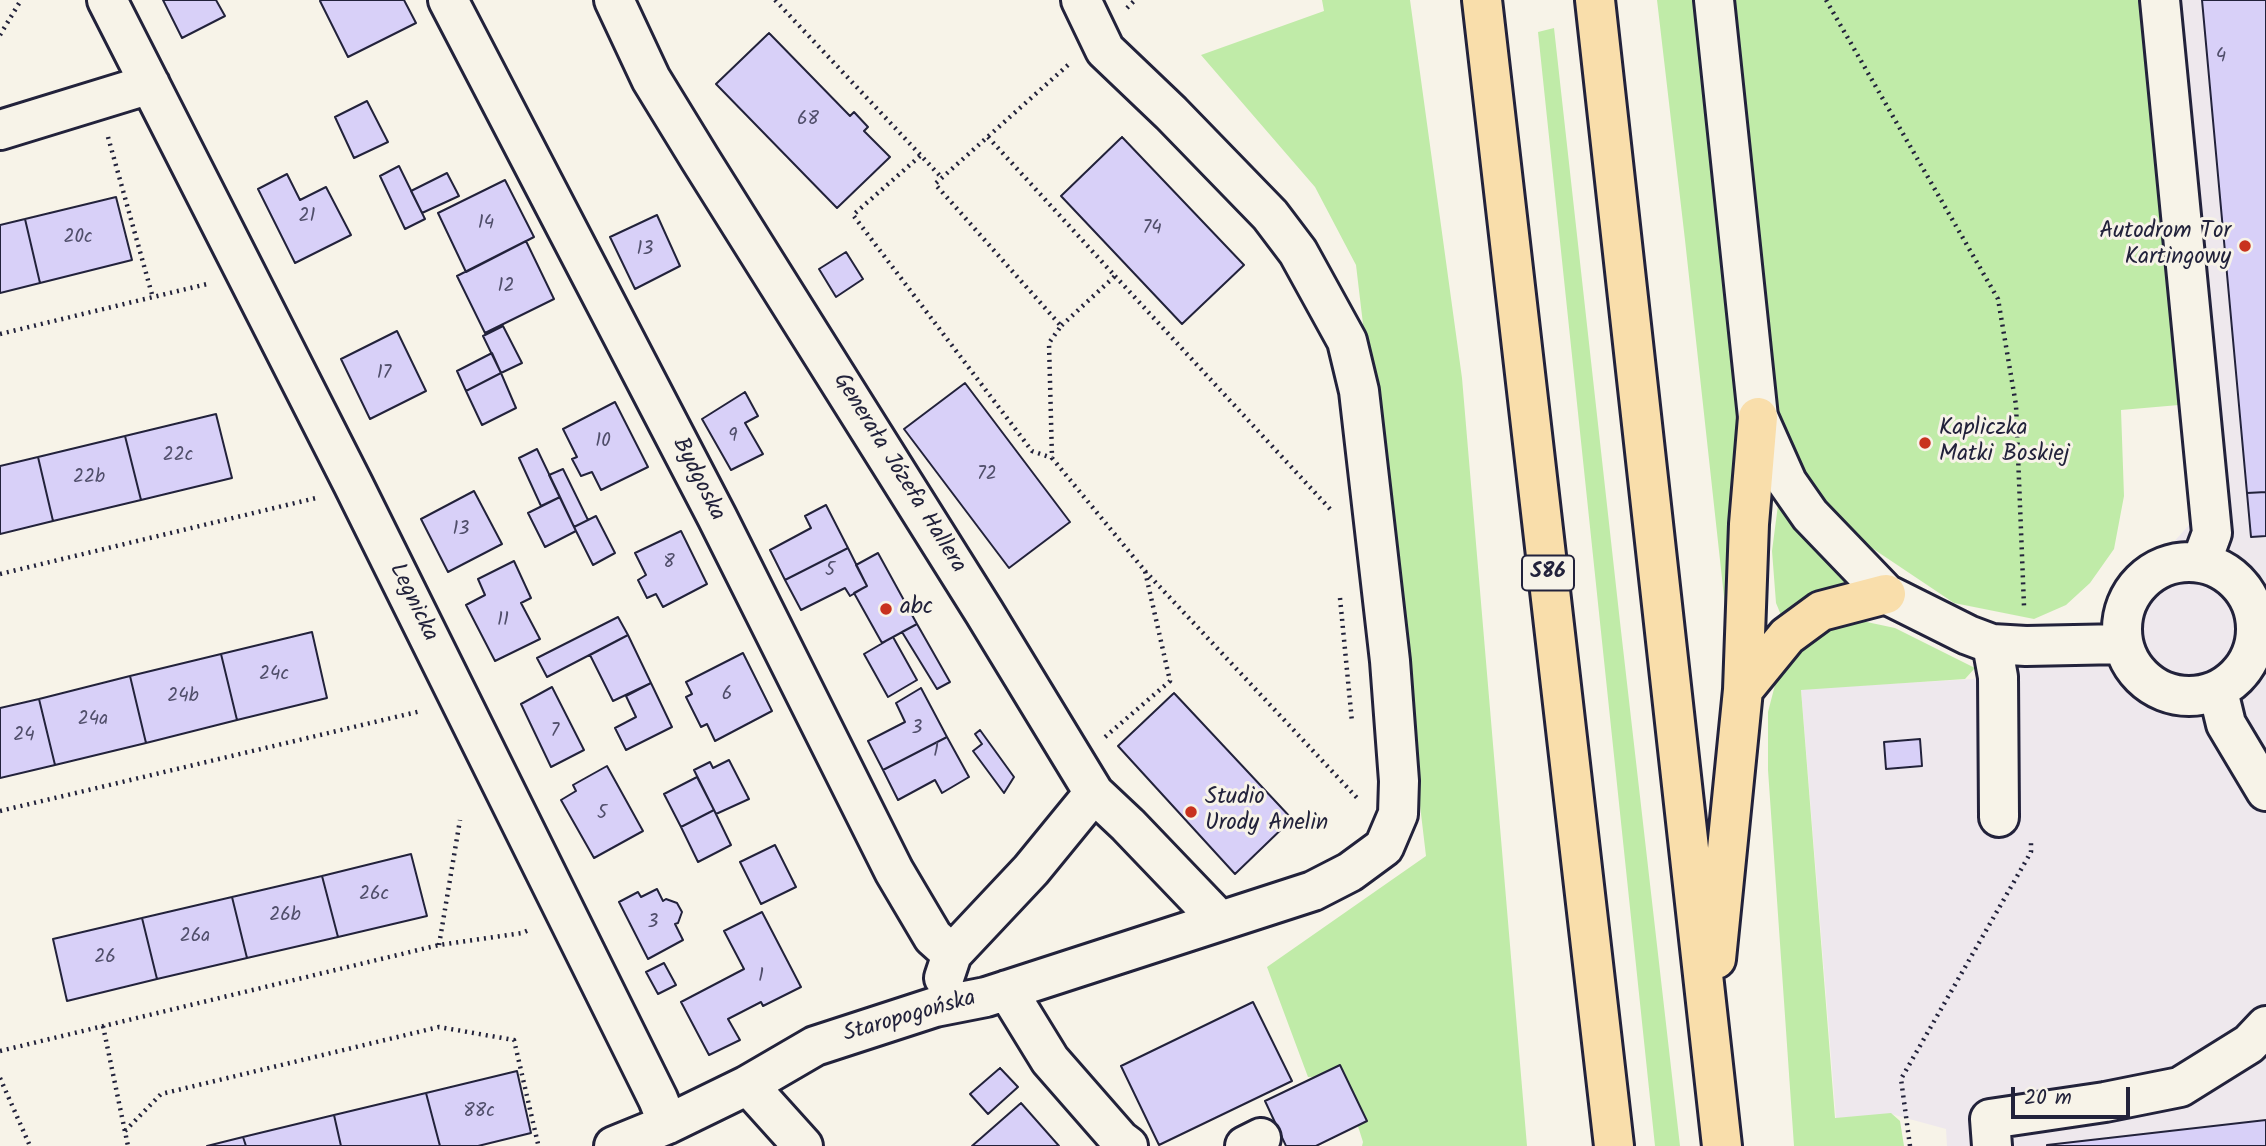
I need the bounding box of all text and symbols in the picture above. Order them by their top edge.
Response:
house number: 4 [2216,47,2226,69]
house number: 68 [797,110,819,132]
house number: 21 [298,207,316,229]
house number: 14 [478,214,494,236]
house number: 74 [1142,219,1162,241]
place label: Autodrom Tor Kartingowy [2099,219,2231,273]
house number: 20c [64,228,92,250]
marker: Autodrom Tor Kartingowy [2237,238,2253,254]
house number: 13 [637,240,653,262]
house number: 12 [497,277,515,299]
house number: 17 [377,364,391,386]
street label: Generała Józefa Hallera [825,369,971,579]
place label: Kapliczka Matki Boskiej [1939,416,2070,470]
house number: 9 [728,427,738,449]
house number: 10 [595,432,611,454]
street label: Bydgoska [664,434,730,526]
marker: Kapliczka Matki Boskiej [1917,435,1933,451]
house number: 22c [163,446,193,468]
house number: 72 [977,465,997,487]
house number: 22b [73,468,105,490]
house number: 13 [453,520,469,542]
house number: 8 [663,553,675,575]
road number: S86 [1522,556,1574,590]
street label: Legnicka [381,559,443,647]
house number: 5 [825,561,835,583]
place label: abc [900,595,933,623]
marker: abc [878,601,894,617]
house number: 11 [497,611,509,633]
house number: 24c [259,665,289,687]
house number: 6 [722,685,732,707]
house number: 24b [167,687,199,709]
house number: 24a [78,710,108,732]
house number: 3 [912,719,922,741]
house number: 7 [551,722,559,744]
house number: 24 [13,726,35,748]
house number: 1 [933,742,939,764]
place label: Studio Urody Anelin [1205,785,1328,839]
house number: 5 [597,804,607,826]
marker: Studio Urody Anelin [1183,804,1199,820]
house number: 26c [359,885,389,907]
house number: 26b [269,906,301,928]
house number: 3 [648,913,658,935]
house number: 26a [180,927,210,949]
house number: 26 [94,948,116,970]
house number: 1 [758,967,764,989]
street label: Staropogońska [841,986,979,1050]
scale bar [2014,1072,2133,1116]
text: 20 m [2024,1082,2072,1115]
house number: 88c [463,1102,495,1124]

